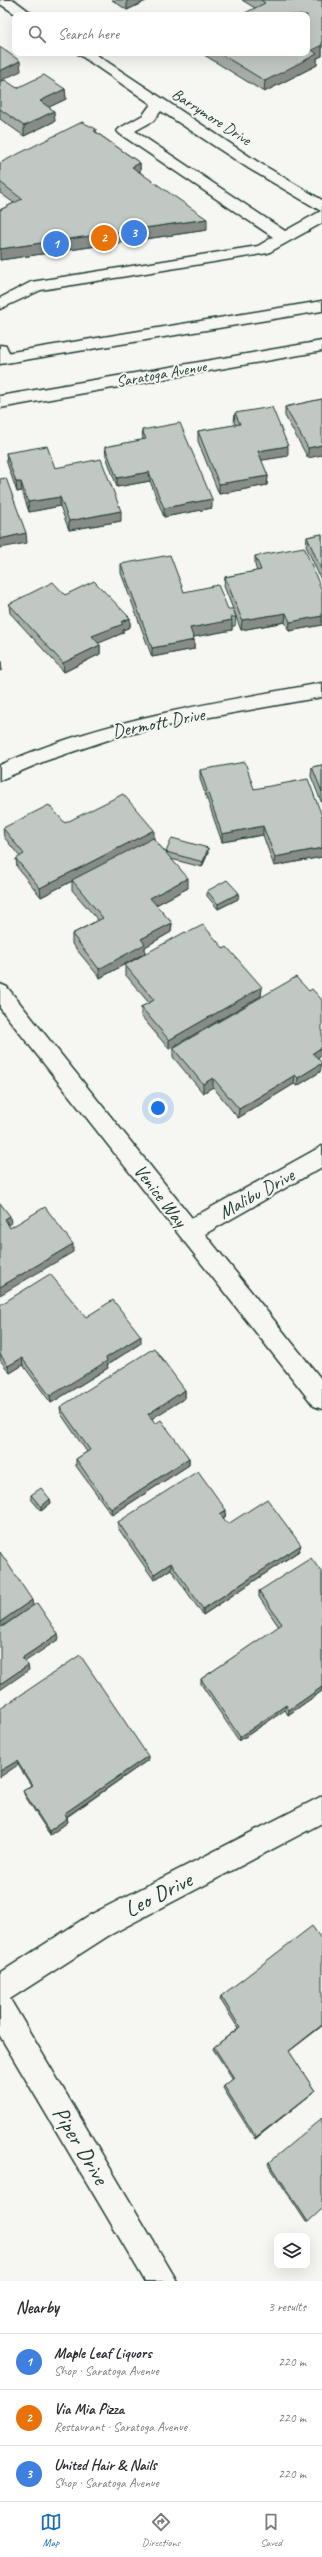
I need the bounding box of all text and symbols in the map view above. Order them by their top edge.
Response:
search box [12,12,310,56]
icon: search [26,23,48,45]
text: Search here [58,25,119,44]
street label: Barrymore Drive [168,84,256,151]
pin: 3 [121,218,147,248]
pin: 2 [91,223,117,253]
pin: 1 [43,229,69,259]
street label: Saratoga Avenue [115,356,210,392]
street label: Dermott Drive [110,702,208,744]
your location [148,1098,168,1118]
street label: Venice Way [128,1159,193,1233]
street label: Malibu Drive [215,1162,300,1224]
street label: Leo Drive [120,1865,198,1924]
street label: Piper Drive [46,2101,116,2191]
map controls [274,2233,310,2269]
button: layers [274,2233,310,2269]
text: Nearby [16,2297,59,2318]
text: 3 results [268,2299,306,2315]
text: Maple Leaf Liquors [54,2344,151,2363]
text: 1 [26,2354,32,2370]
text: 220 m [278,2354,306,2370]
text: Shop · Saratoga Avenue [54,2363,159,2379]
text: Via Mia Pizza [54,2400,124,2419]
text: 2 [26,2410,32,2426]
text: 220 m [278,2410,306,2426]
text: Restaurant · Saratoga Avenue [54,2419,187,2435]
text: United Hair & Nails [54,2456,156,2475]
text: 3 [26,2466,32,2482]
text: 220 m [278,2466,306,2482]
text: Shop · Saratoga Avenue [54,2475,159,2491]
tab: Map [40,2511,62,2549]
tab: Directions [142,2511,180,2549]
tab: Saved [260,2511,282,2549]

